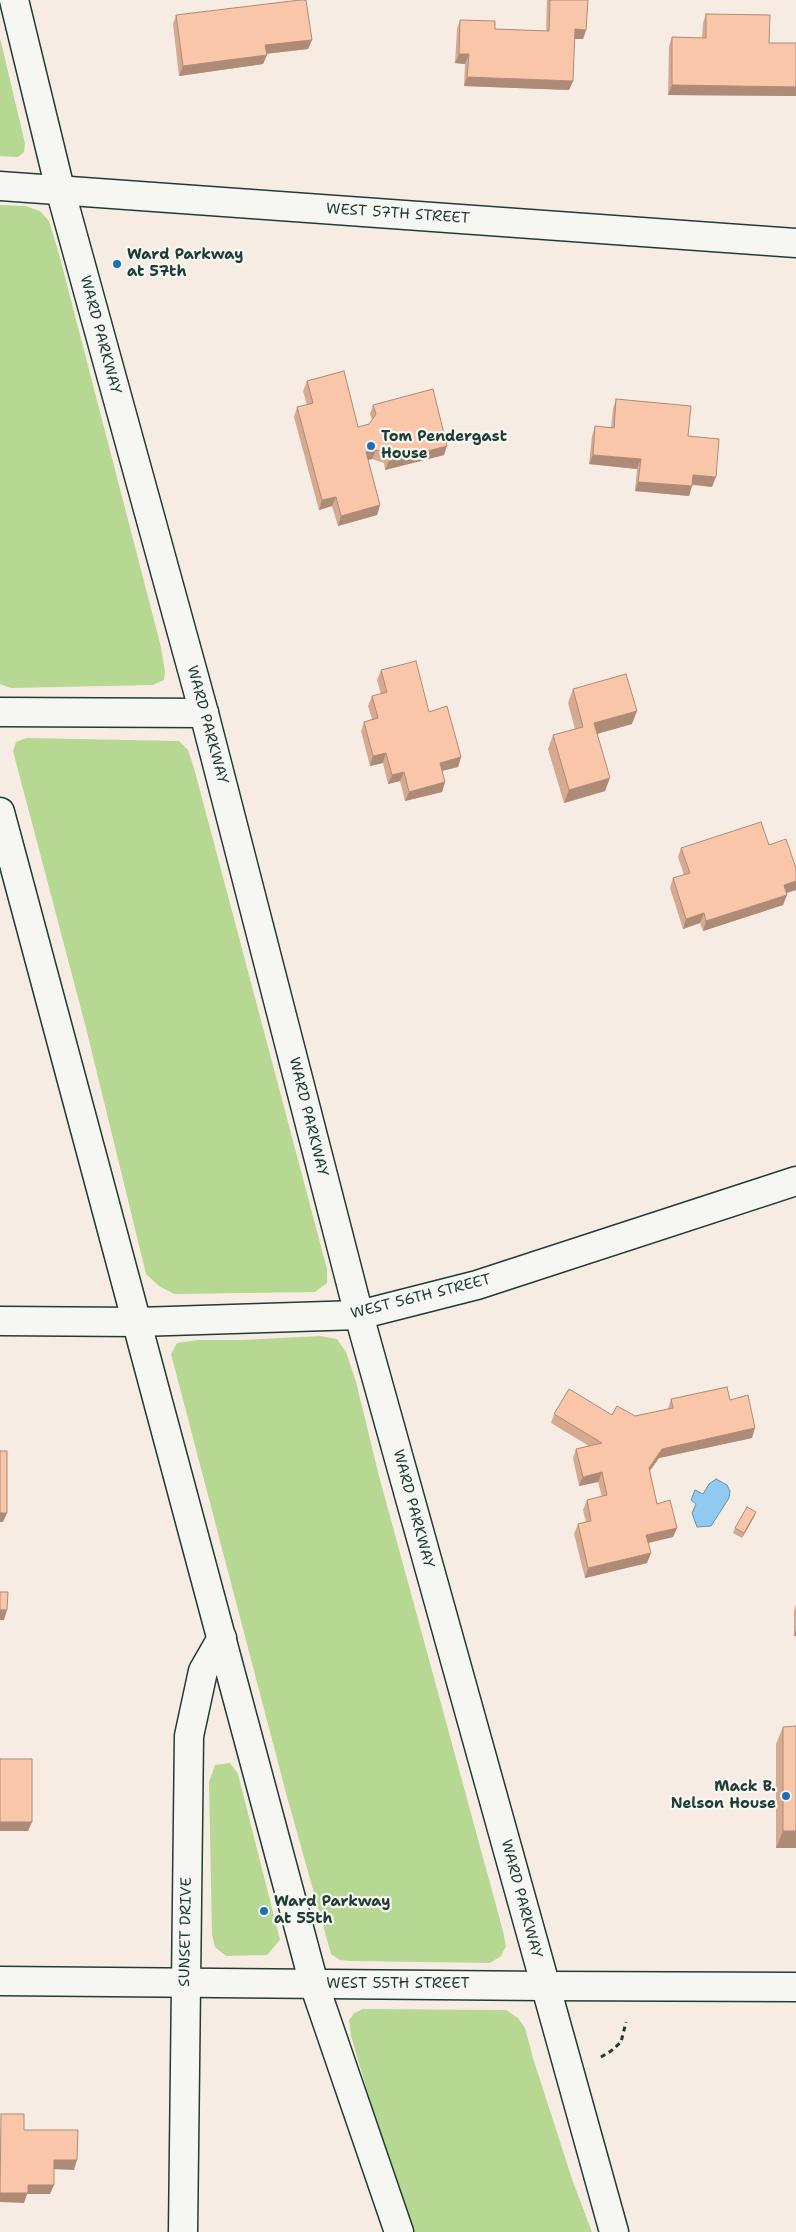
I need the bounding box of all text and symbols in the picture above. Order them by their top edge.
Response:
street label: WEST 57TH STREET [326,200,470,228]
place label: Ward Parkway at 57th [127,246,244,281]
marker: Ward Parkway at 57th [111,258,123,270]
street label: WARD PARKWAY [75,274,125,396]
place label: Tom Pendergast House [381,428,507,463]
marker: Tom Pendergast House [365,440,377,452]
street label: WARD PARKWAY [182,664,232,786]
street label: WARD PARKWAY [284,1055,332,1179]
street label: WEST 56TH STREET [349,1271,493,1323]
street label: WARD PARKWAY [388,1448,438,1570]
place label: Mack B. Nelson House [671,1778,776,1813]
marker: Mack B. Nelson House [780,1790,792,1802]
street label: WARD PARKWAY [496,1838,546,1960]
street label: SUNSET DRIVE [176,1877,196,1987]
place label: Ward Parkway at 55th [274,1893,391,1928]
marker: Ward Parkway at 55th [258,1905,270,1917]
street label: WEST 55TH STREET [326,1975,470,1993]

